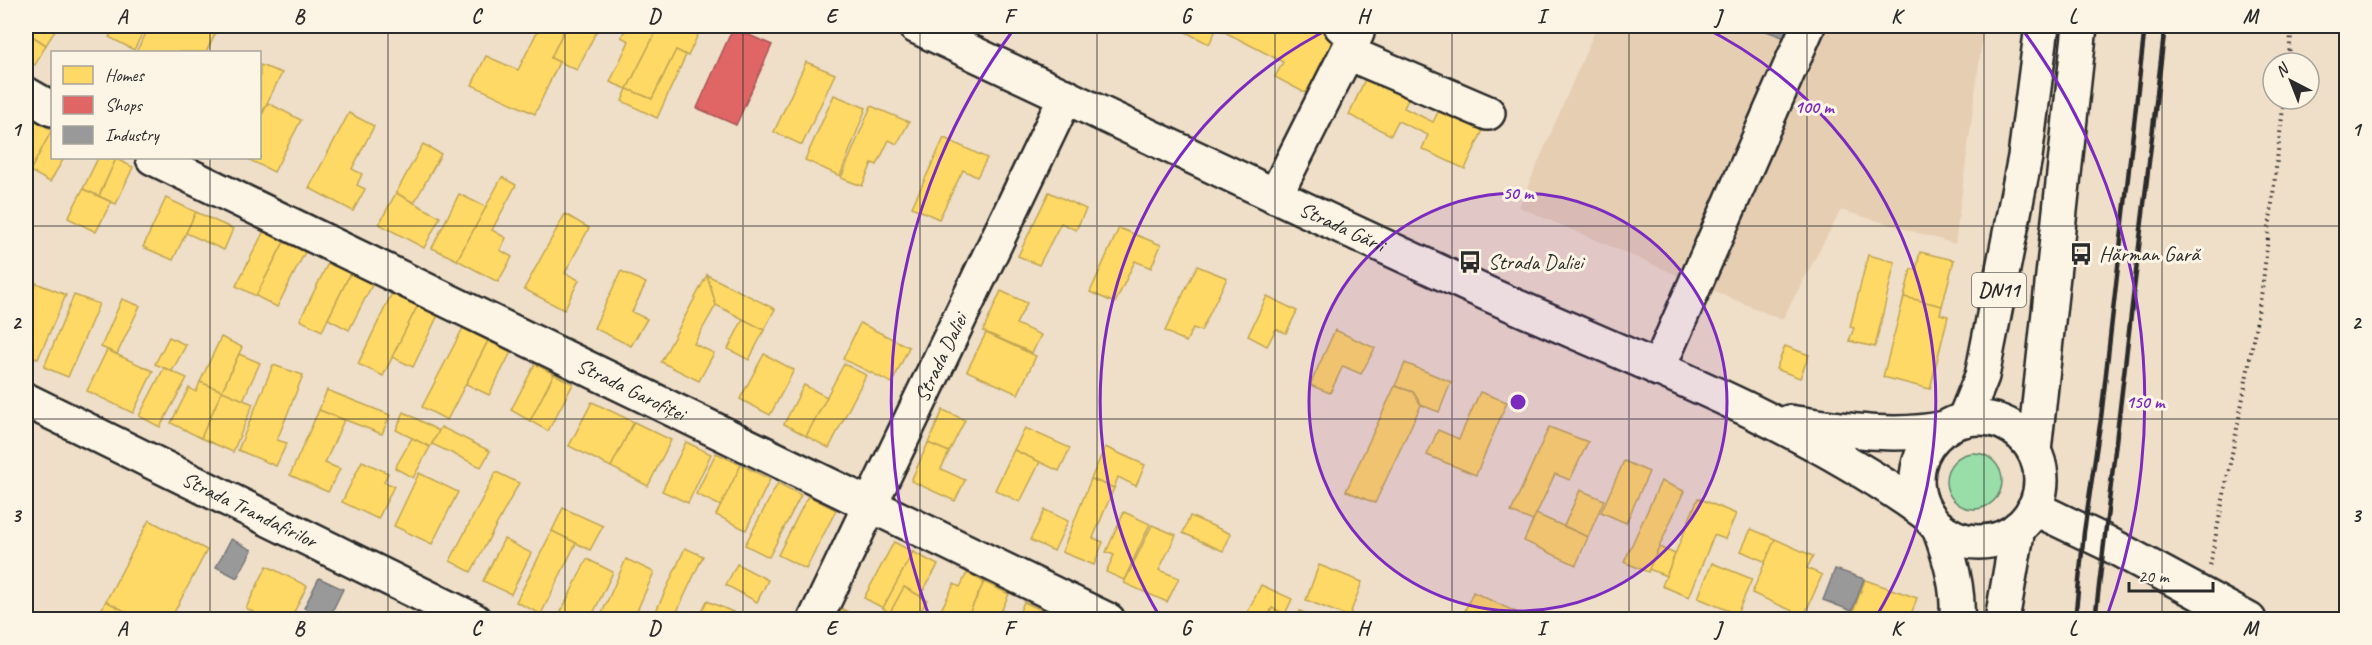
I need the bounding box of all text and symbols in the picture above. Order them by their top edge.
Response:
text: A [117,4,129,29]
text: B [294,4,306,29]
text: C [471,4,483,29]
text: D [648,4,662,29]
text: E [826,4,840,29]
text: F [1004,4,1018,29]
text: G [1181,4,1194,29]
text: H [1357,4,1372,29]
text: I [1537,4,1550,29]
text: J [1713,4,1725,29]
text: K [1891,4,1905,29]
text: L [2069,4,2079,29]
text: M [2243,4,2260,29]
legend [51,51,261,159]
north arrow [2261,51,2321,111]
text: N [2271,58,2294,81]
text: Homes [105,64,145,86]
text: Shops [105,94,144,116]
text: 100 m [1795,96,1835,118]
text: 1 [12,117,23,142]
text: 1 [2352,117,2363,142]
text: Industry [105,124,160,146]
text: 50 m [1503,182,1535,204]
street label: Strada Gării [1295,196,1392,259]
bus stop icon: Hărman Gară [2068,241,2094,267]
place label: Hărman Gară [2099,241,2201,267]
bus stop icon: Strada Daliei [1457,249,1483,275]
place label: Strada Daliei [1488,249,1586,275]
road number: DN11 [1972,273,2026,307]
street label: Strada Daliei [908,306,974,406]
text: 2 [12,310,23,335]
text: 2 [2352,310,2363,335]
street label: Strada Garofiței [573,352,692,428]
text: 150 m [2126,391,2166,413]
centre of rings [1508,392,1528,412]
street label: Strada Trandafirilor [178,466,322,554]
text: 3 [12,503,23,528]
text: 3 [2352,503,2363,528]
scale bar [2129,555,2213,593]
text: 20 m [2138,565,2171,587]
text: A [117,616,129,641]
text: B [294,616,306,641]
text: C [471,616,483,641]
text: D [648,616,662,641]
text: E [826,616,840,641]
text: F [1004,616,1018,641]
text: G [1181,616,1194,641]
text: H [1357,616,1372,641]
text: I [1537,616,1550,641]
text: J [1713,616,1725,641]
text: K [1891,616,1905,641]
text: L [2069,616,2079,641]
text: M [2243,616,2260,641]

